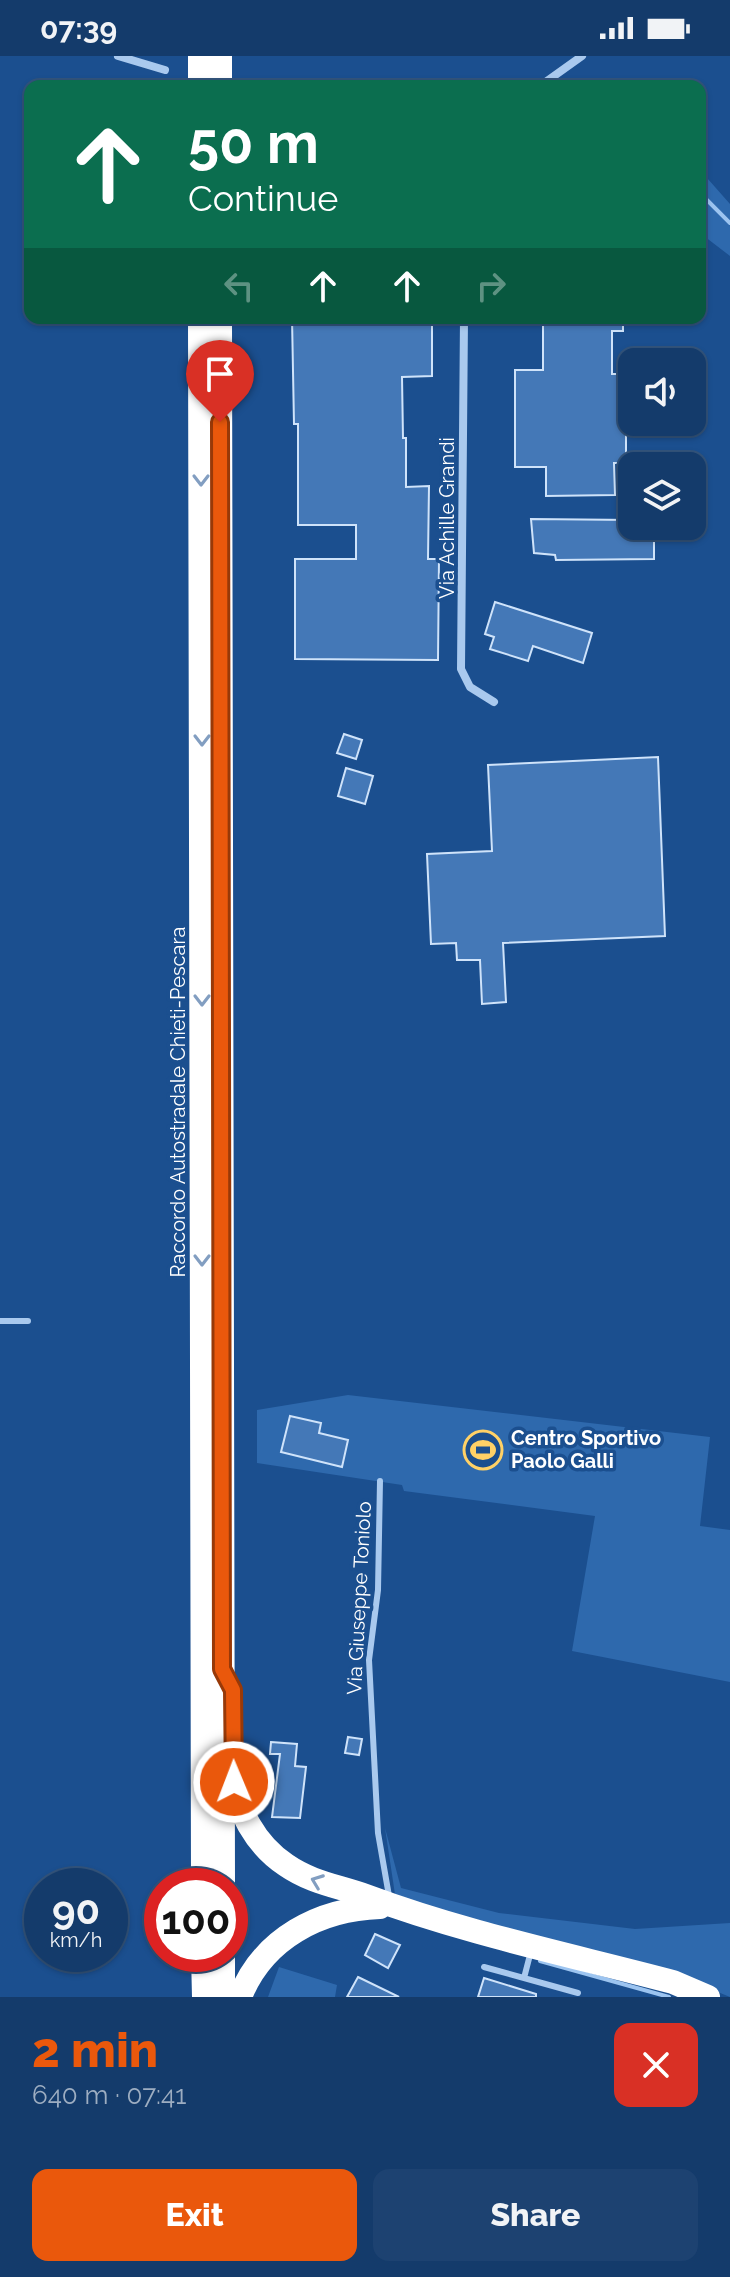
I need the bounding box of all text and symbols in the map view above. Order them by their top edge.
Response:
text: 07:39 [40,11,117,46]
text: 50 m [188,110,319,176]
icon: ahead [56,112,160,216]
text: Continue [188,177,338,219]
icon: left [217,264,261,308]
icon: ahead [301,264,345,308]
icon: ahead [385,264,429,308]
icon: right [469,264,513,308]
pin [186,340,254,422]
map controls [618,348,706,540]
button: sound [618,348,706,436]
icon: arrive [198,352,242,396]
street label: Via Achille Grandi [435,437,459,599]
button: layers [618,452,706,540]
one-way arrow [192,474,210,487]
one-way arrow [193,734,210,747]
street label: Raccordo Autostradale Chieti-Pescara [166,927,190,1277]
one-way arrow [193,994,211,1007]
one-way arrow [193,1254,211,1267]
place label: Centro Sportivo Paolo Galli [511,1426,661,1473]
sports icon: Centro Sportivo Paolo Galli [462,1429,504,1471]
street label: Via Giuseppe Toniolo [342,1500,376,1695]
position arrow [192,1740,276,1824]
speed limit sign: 100 [144,1868,248,1972]
one-way arrow [311,1874,325,1891]
text: 90 [52,1886,100,1933]
text: km/h [50,1928,102,1952]
text: 2 min [32,2022,158,2078]
button: close [614,2023,698,2107]
text: 640 m · 07:41 [32,2080,186,2110]
button: Exit [32,2169,357,2261]
button: Share [373,2169,698,2261]

